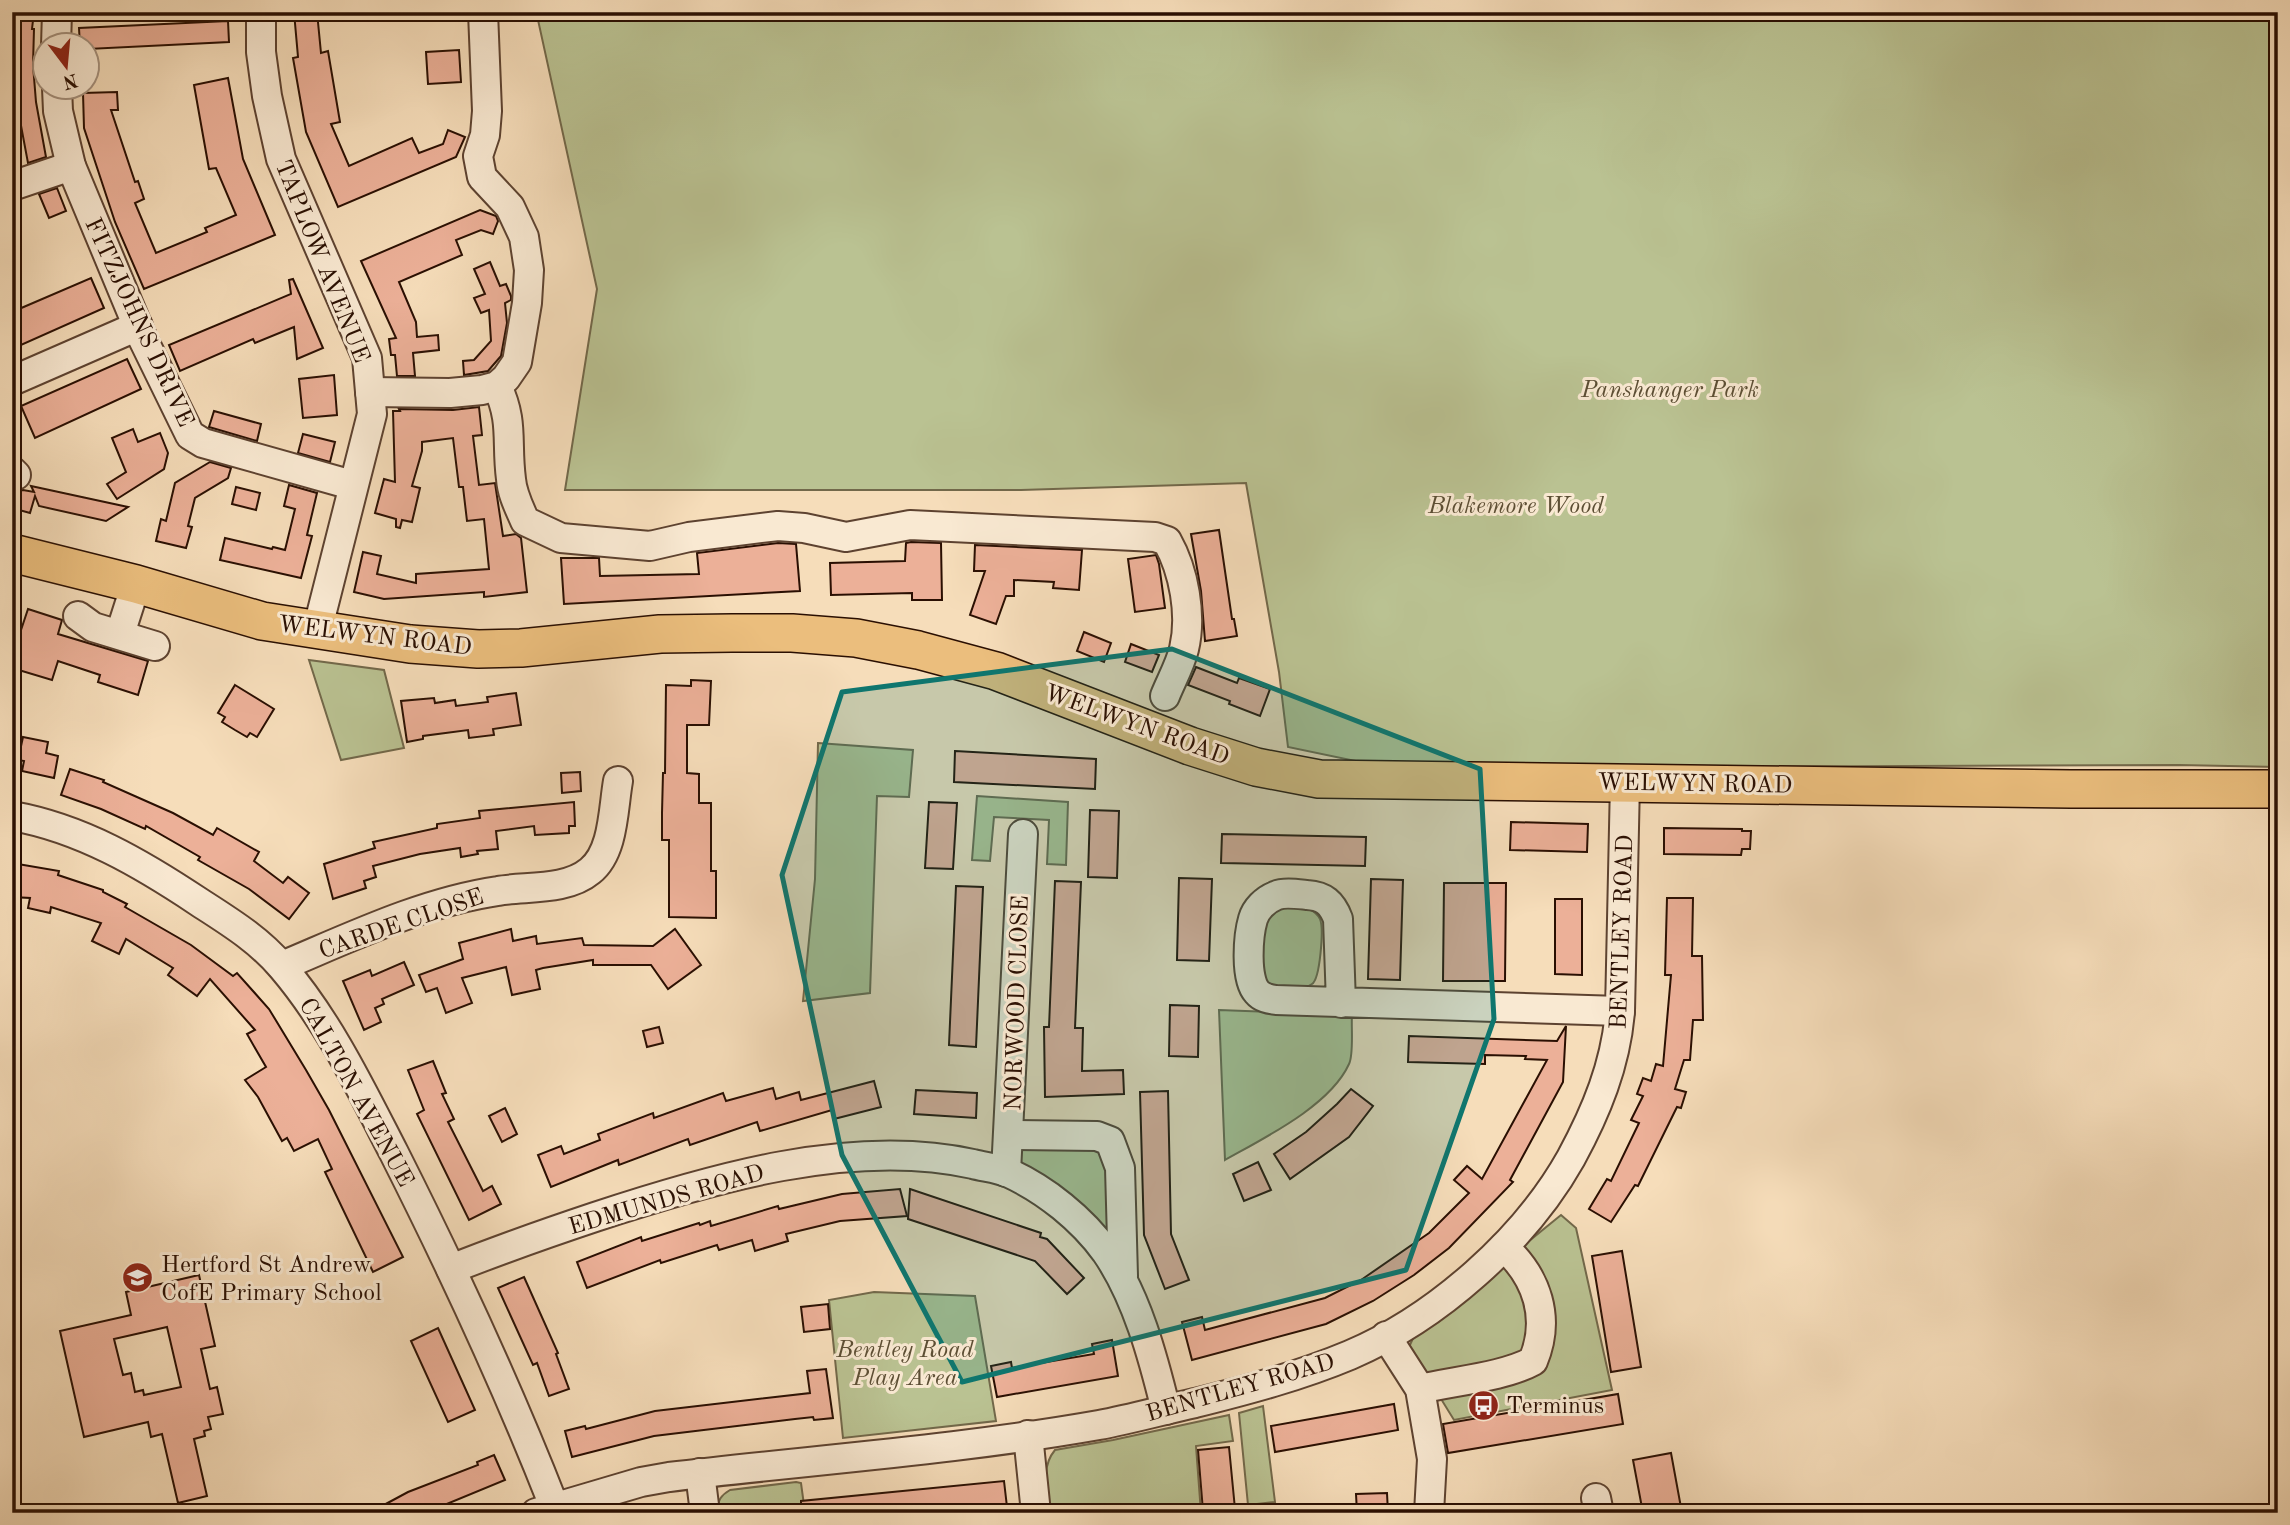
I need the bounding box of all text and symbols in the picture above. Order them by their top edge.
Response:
north arrow [32,32,102,102]
text: N [60,69,80,91]
street label: TAPLOW AVENUE [269,157,373,367]
street label: FITZJOHNS DRIVE [79,215,197,431]
park label: Panshanger Park [1580,379,1759,403]
park label: Blakemore Wood [1427,495,1604,519]
street label: WELWYN ROAD [277,613,473,661]
street label: WELWYN ROAD [1041,681,1232,770]
street label: WELWYN ROAD [1597,771,1793,799]
street label: BENTLEY ROAD [1608,834,1638,1030]
street label: CARDE CLOSE [316,885,487,964]
street label: NORWOOD CLOSE [1002,895,1034,1111]
street label: CALTON AVENUE [293,995,417,1191]
street label: EDMUNDS ROAD [566,1161,767,1240]
place label: Hertford St Andrew CofE Primary School [161,1254,382,1306]
school or university icon: Hertford St Andrew CofE Primary School [121,1261,155,1295]
park label: Bentley Road Play Area [835,1339,974,1391]
street label: BENTLEY ROAD [1143,1350,1338,1427]
bus stop icon: Terminus [1466,1388,1500,1422]
place label: Terminus [1506,1395,1604,1419]

